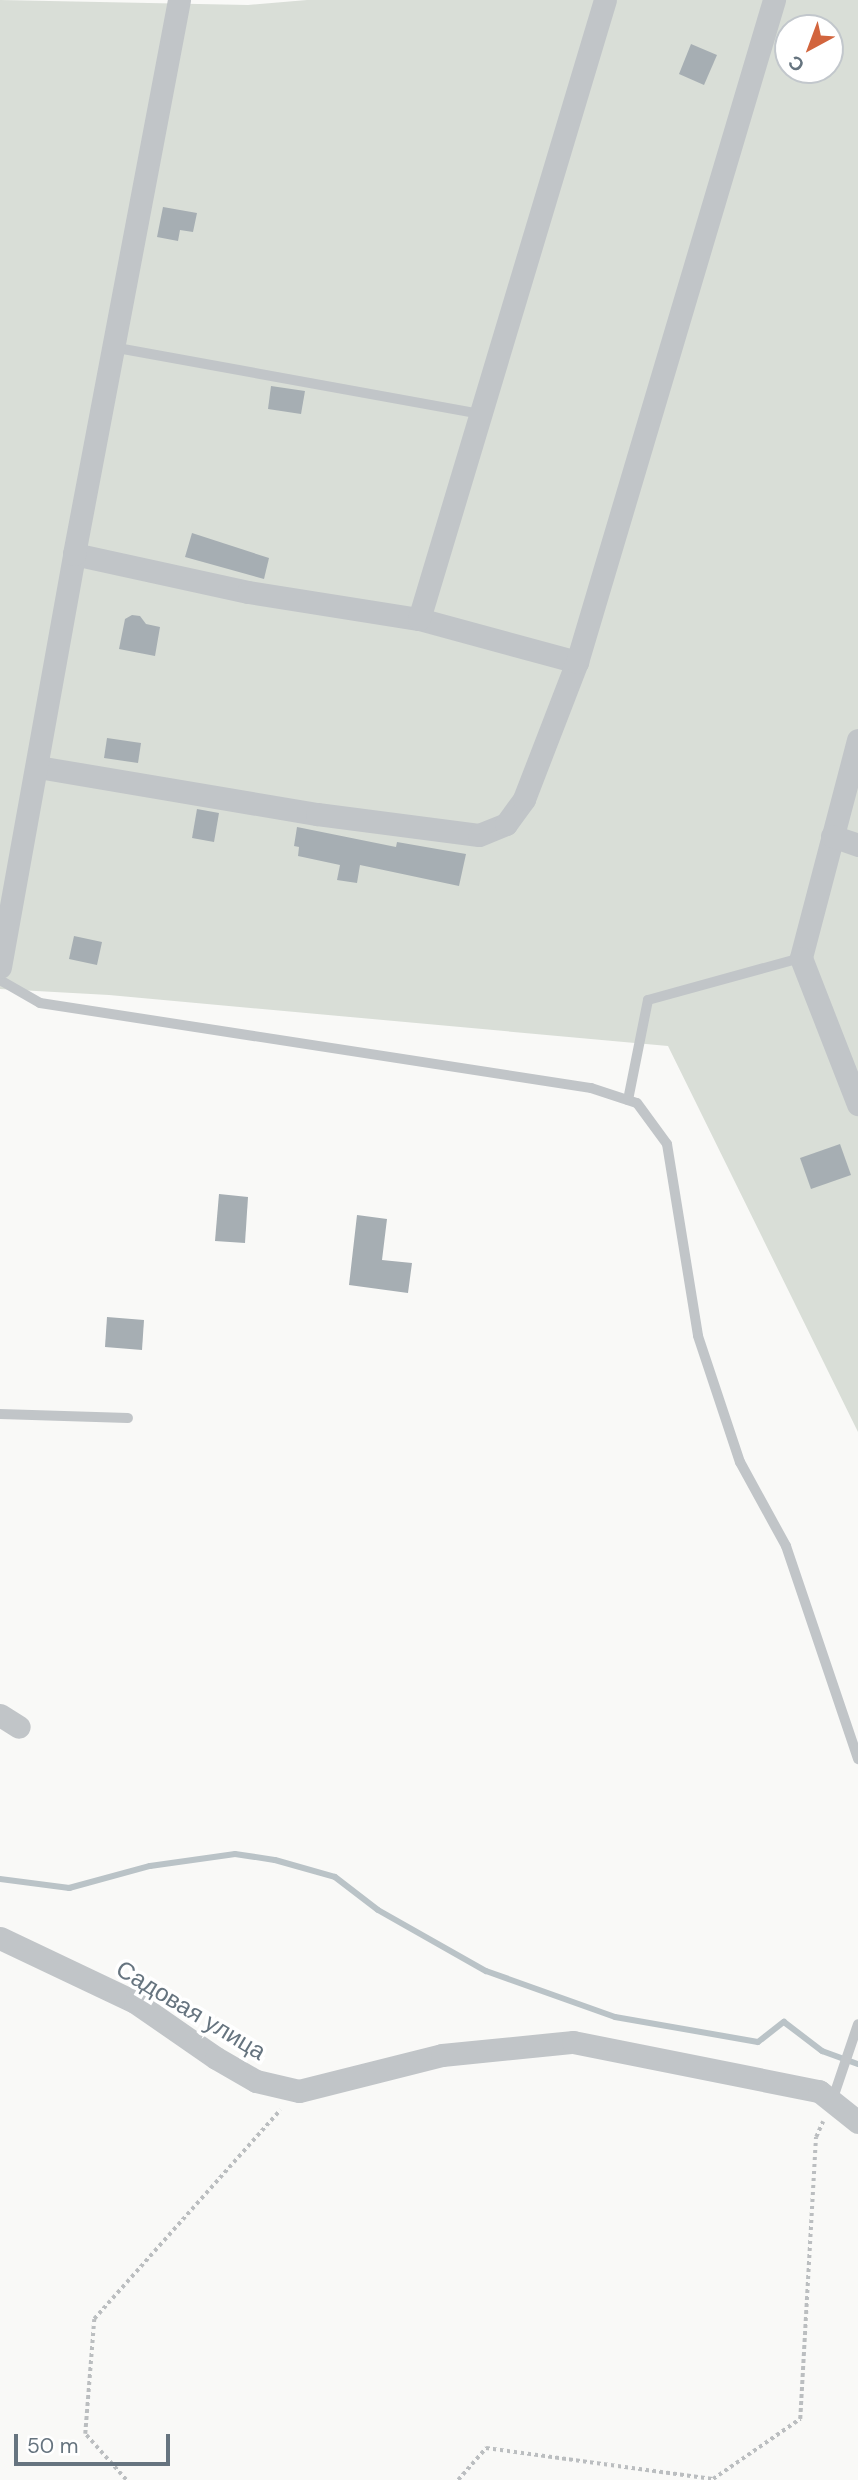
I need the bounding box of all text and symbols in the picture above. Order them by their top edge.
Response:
north arrow [774,14,844,84]
text: С [783,50,810,78]
street label: Садовая улица [111,1954,271,2066]
scale bar [18,2420,173,2464]
text: 50 m [27,2432,78,2460]

